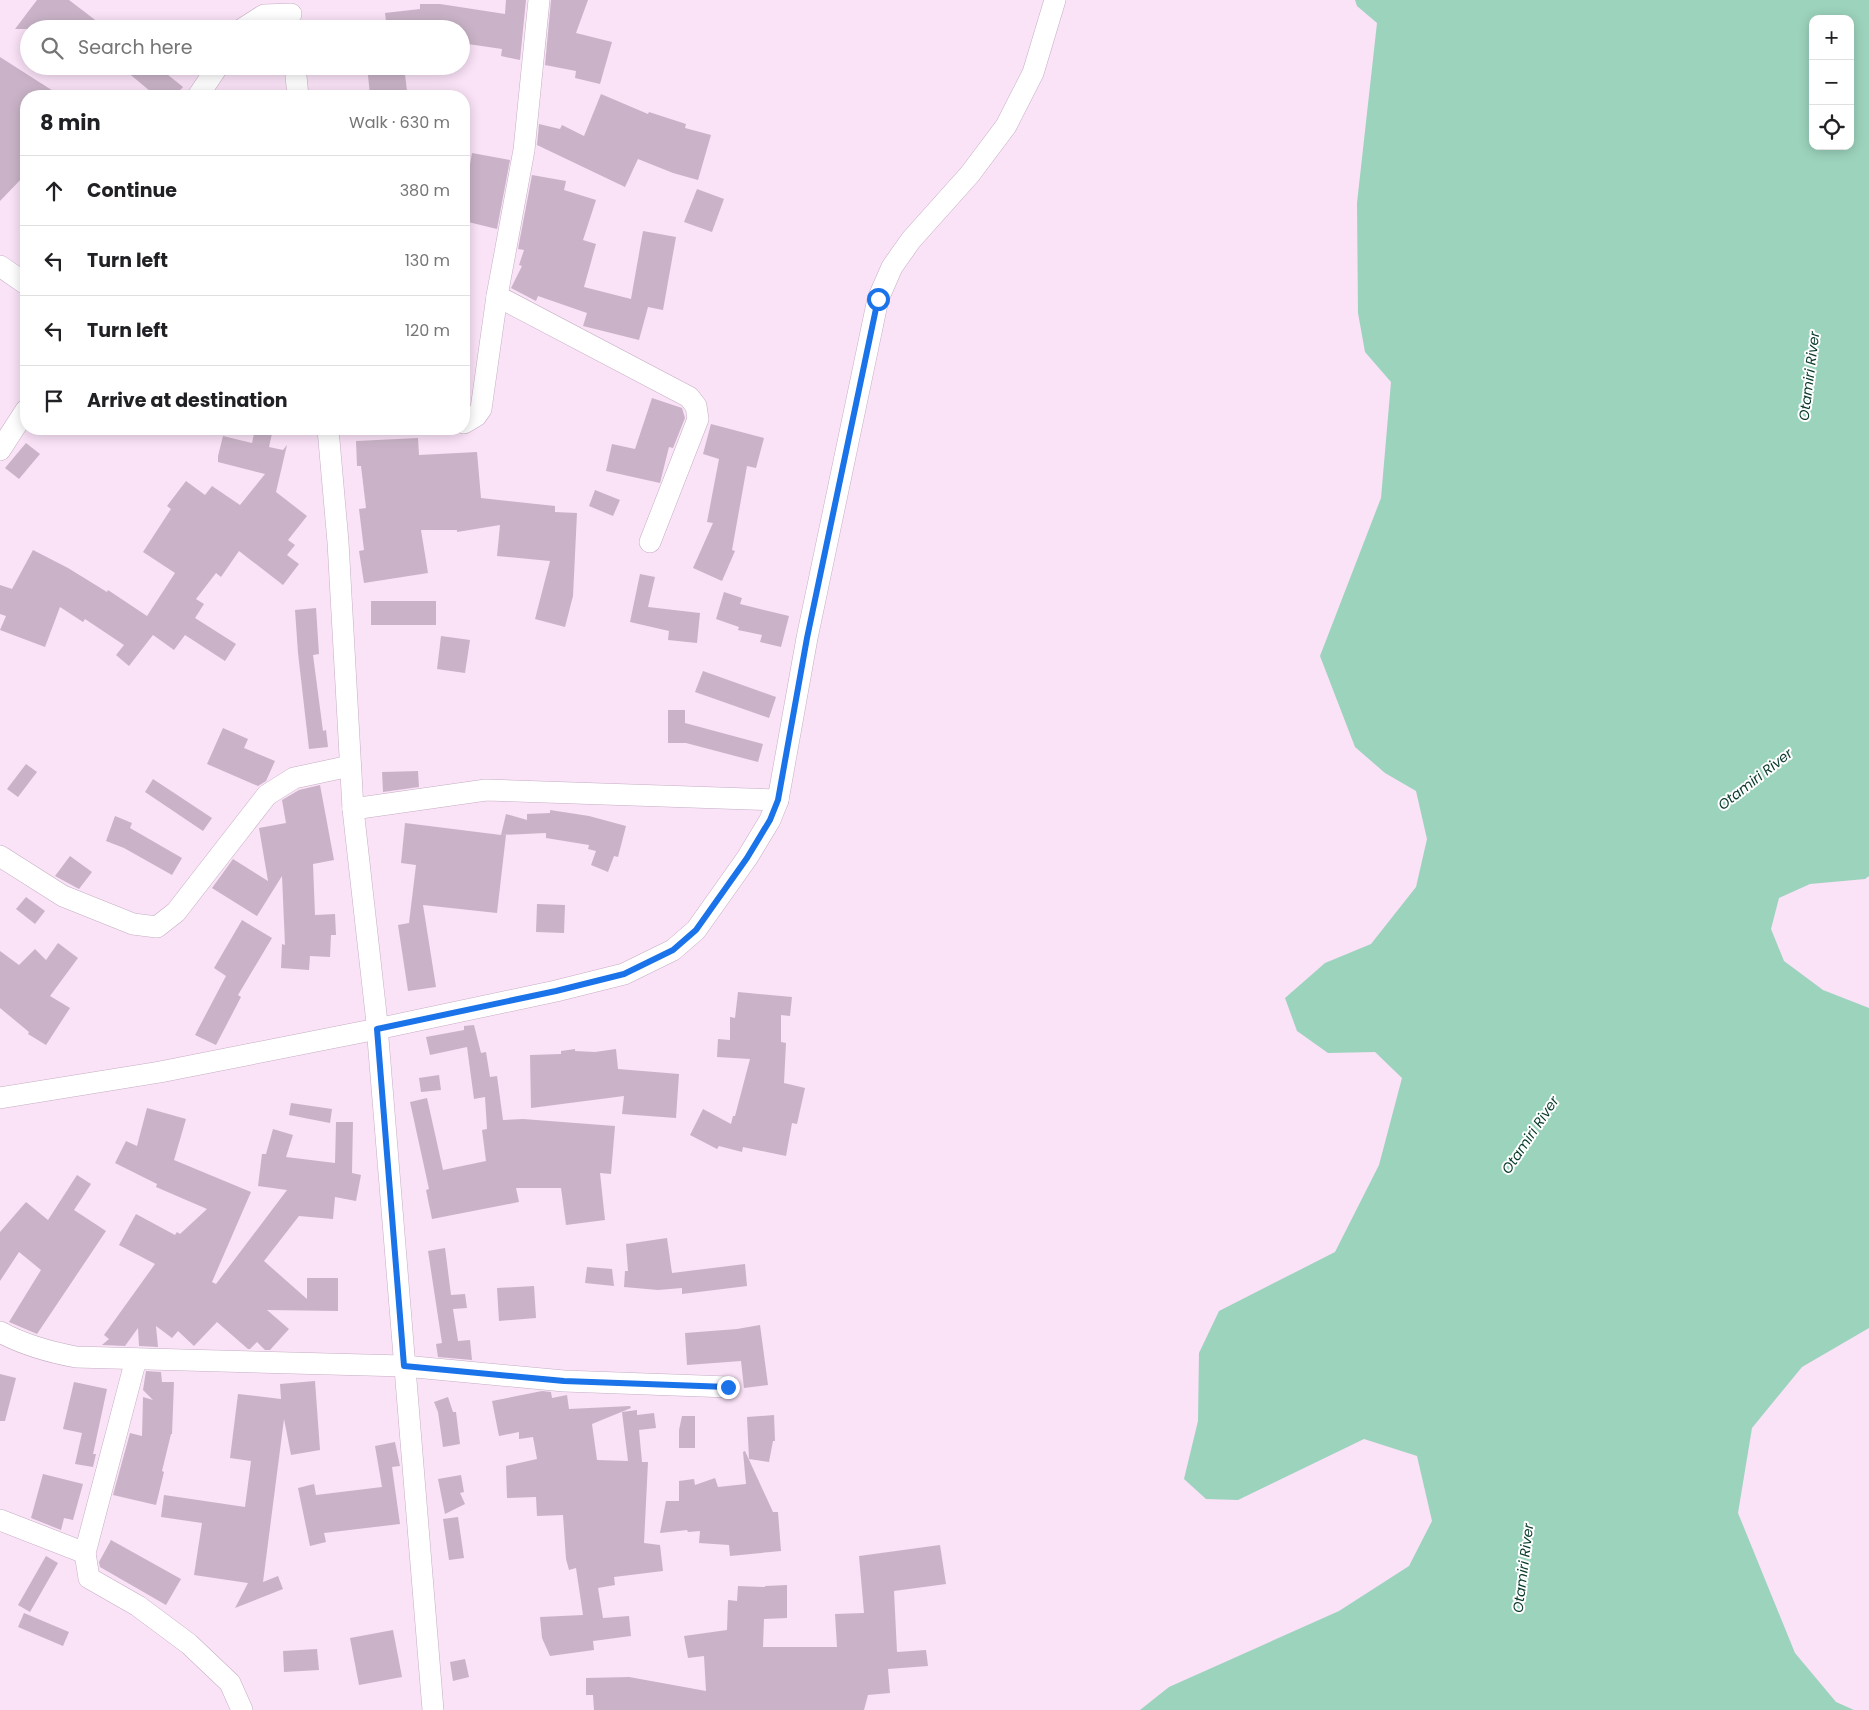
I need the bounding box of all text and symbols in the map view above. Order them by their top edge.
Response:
map controls [1809,15,1854,150]
button: + [1809,15,1854,60]
search box [20,20,470,75]
icon: search [38,34,66,62]
text: Search here [78,34,192,61]
button: − [1809,60,1854,105]
button: locate [1809,105,1854,150]
text: 8 min [40,108,101,137]
text: Walk · 630 m [349,111,450,134]
icon: ahead [40,177,68,205]
text: Continue [87,177,177,204]
text: 380 m [400,179,450,202]
icon: left [40,247,68,275]
text: Turn left [87,247,168,274]
text: 130 m [405,249,450,272]
route start [867,288,890,311]
icon: left [40,317,68,345]
text: Turn left [87,317,168,344]
text: 120 m [405,319,450,342]
water label: Otamiri River [1794,329,1825,422]
icon: arrive [40,387,68,415]
text: Arrive at destination [87,387,288,414]
water label: Otamiri River [1713,743,1797,815]
water label: Otamiri River [1497,1091,1564,1178]
route end [717,1376,740,1399]
water label: Otamiri River [1508,1521,1539,1614]

